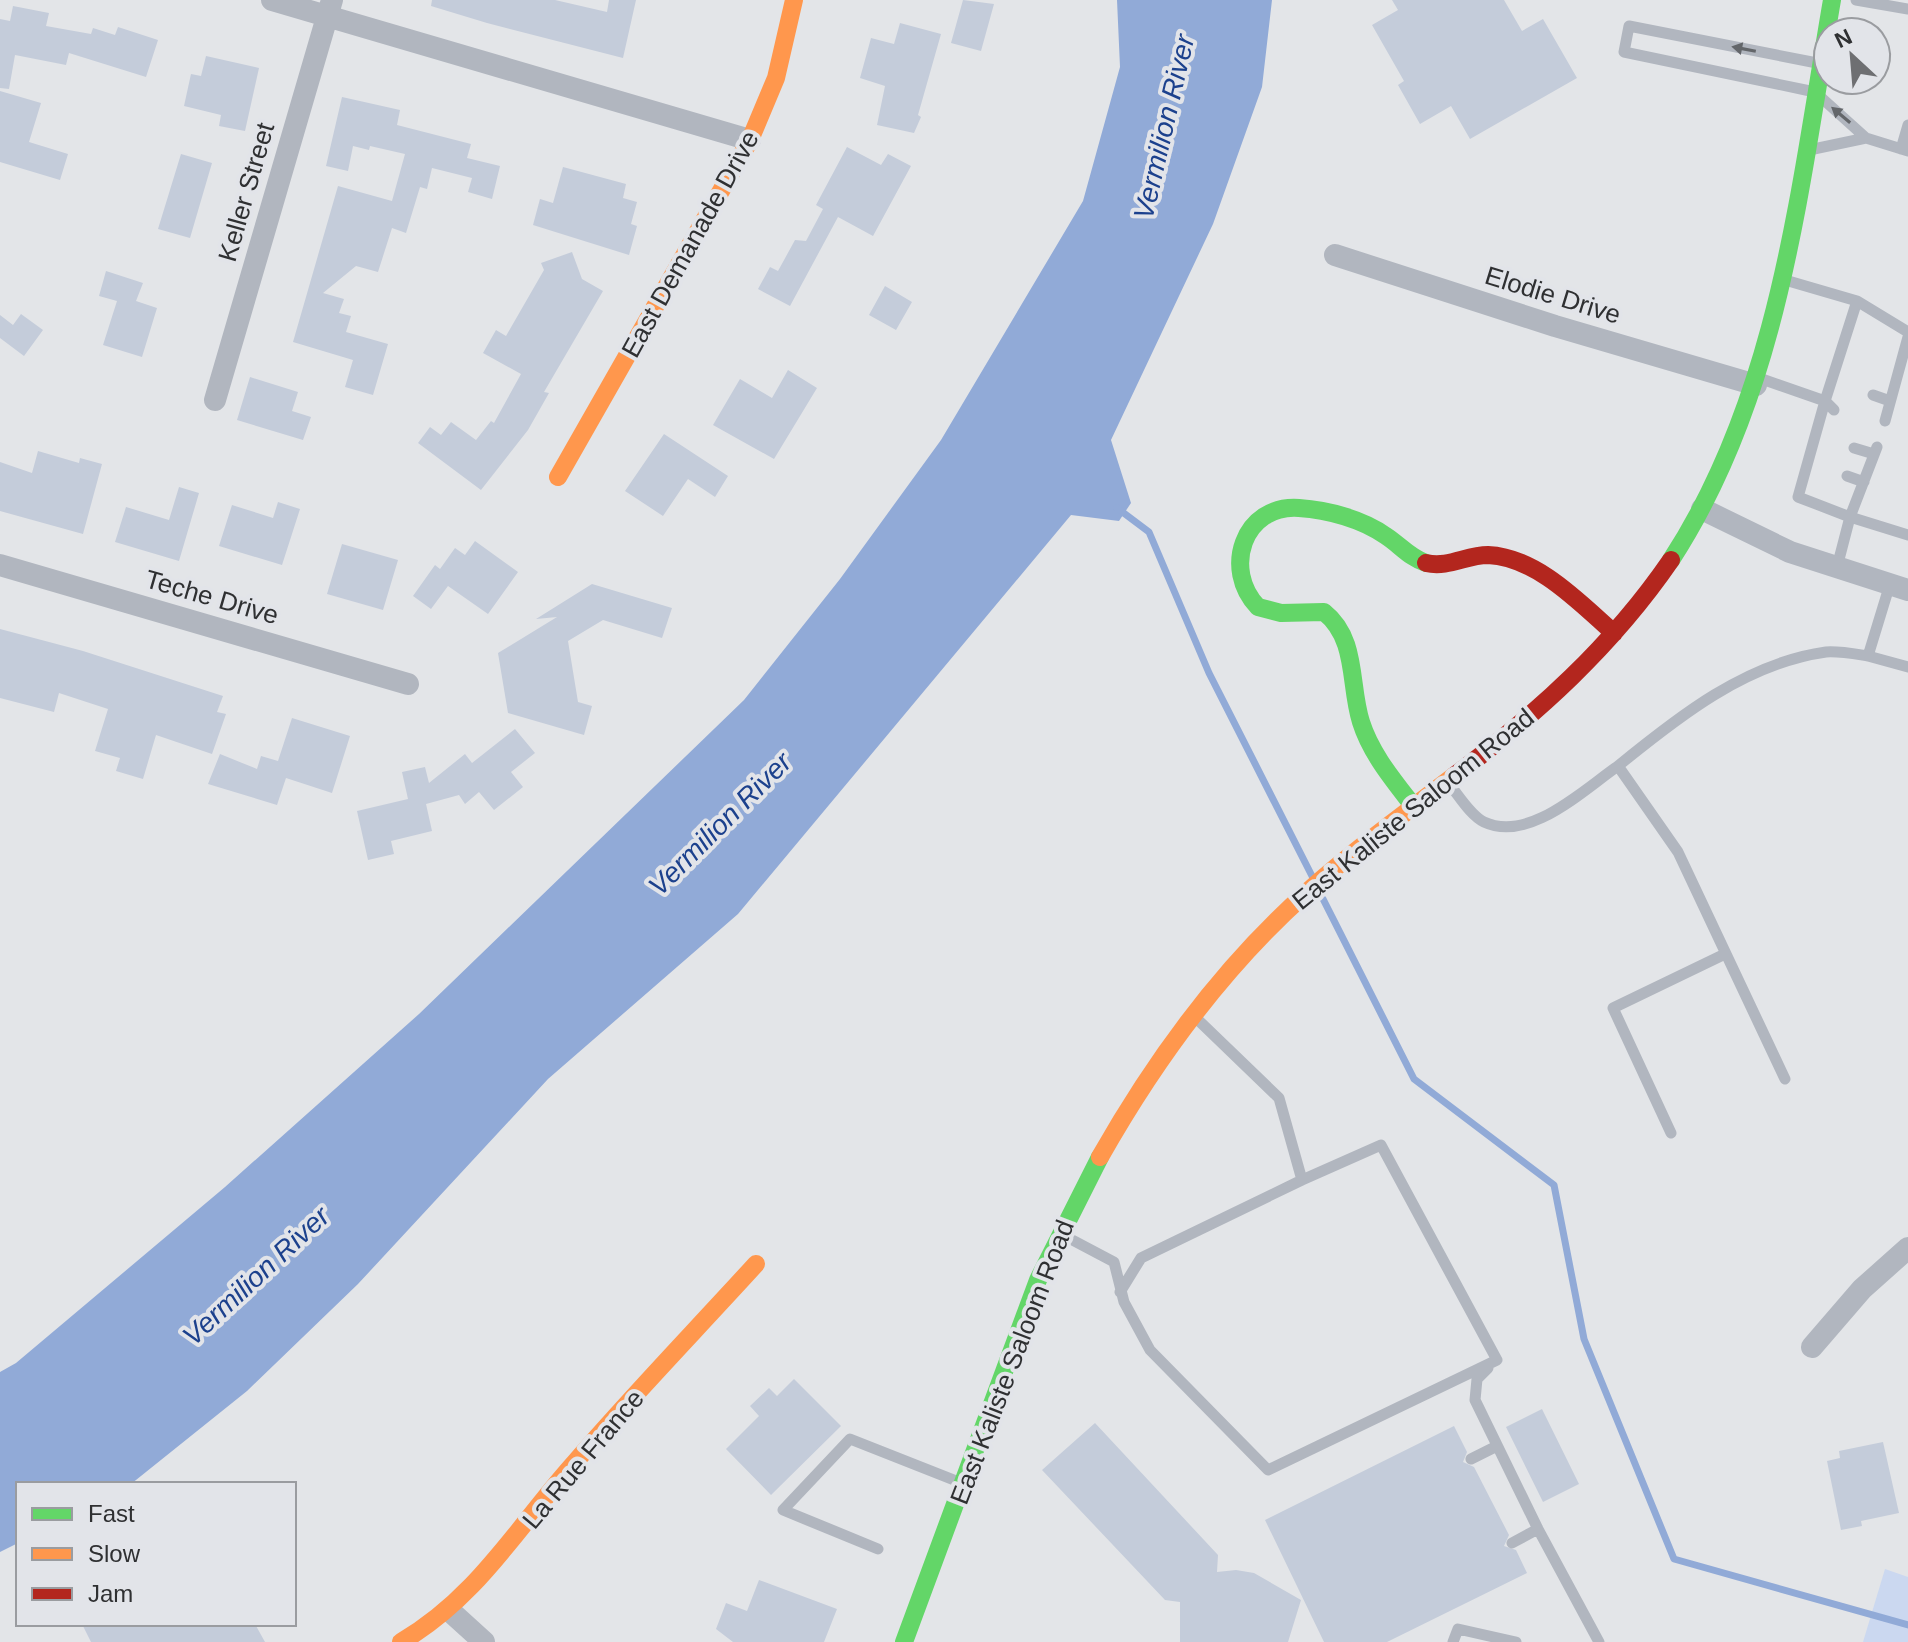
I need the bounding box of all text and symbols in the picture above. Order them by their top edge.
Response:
north arrow [1812,16,1892,96]
text: N [1831,24,1856,53]
water label: Vermilion River [1128,30,1201,222]
one-way arrow [1731,42,1756,54]
one-way arrow [1831,107,1851,124]
street label: Keller Street [212,118,280,265]
street label: East Demanade Drive [615,126,765,362]
street label: Elodie Drive [1482,260,1624,330]
street label: Teche Drive [142,564,282,630]
street label: East Kaliste Saloom Road [1286,702,1540,916]
water label: Vermilion River [642,745,799,902]
water label: Vermilion River [176,1199,337,1352]
street label: East Kaliste Saloom Road [944,1216,1080,1508]
street label: La Rue France [516,1383,650,1535]
legend [16,1482,296,1626]
text: Fast [88,1500,135,1527]
text: Slow [88,1540,141,1567]
text: Jam [88,1580,133,1607]

